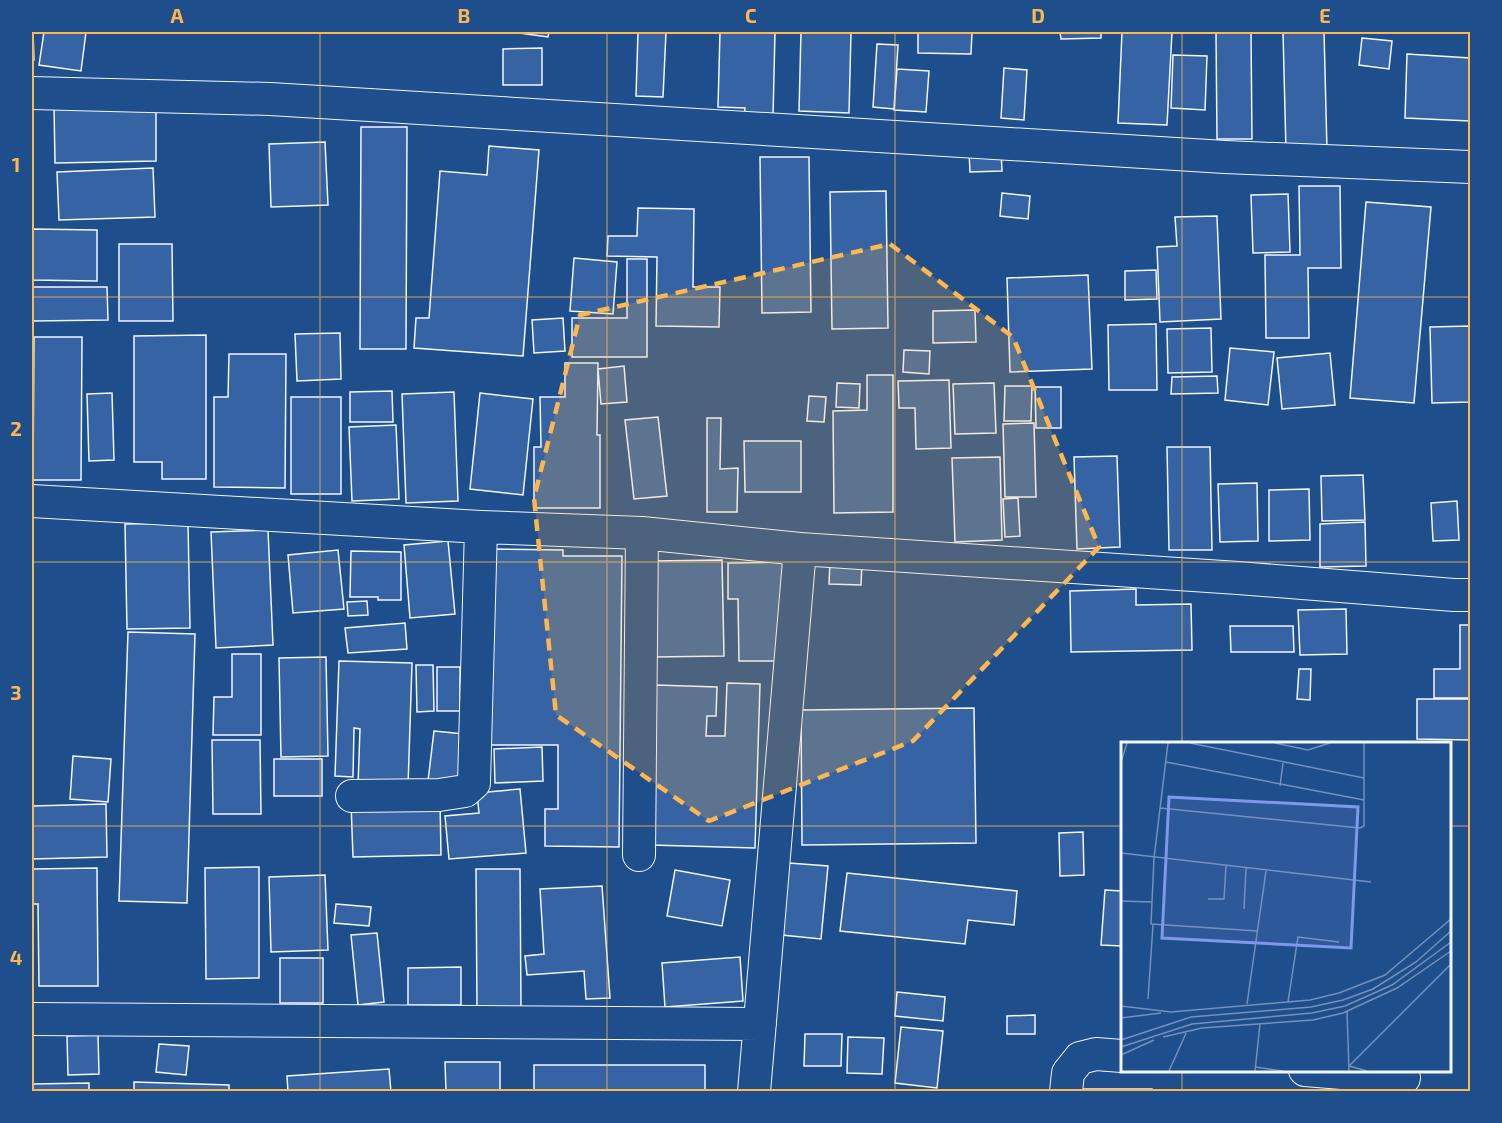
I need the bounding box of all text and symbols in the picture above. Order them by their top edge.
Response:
text: A [170,3,184,27]
text: B [458,3,470,27]
text: C [745,3,757,27]
text: D [1031,3,1045,27]
text: E [1319,3,1331,27]
text: 1 [12,152,20,176]
text: 2 [10,416,22,440]
text: 3 [10,680,22,704]
inset map [1121,742,1451,1072]
text: 4 [10,945,23,969]

